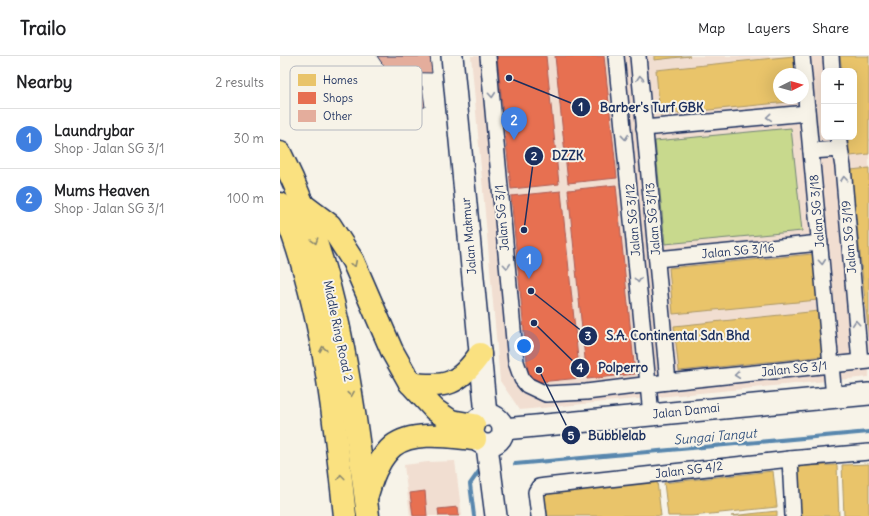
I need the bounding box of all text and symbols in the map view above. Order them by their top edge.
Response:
text: Trailo [20,16,66,40]
text: Map [698,19,725,37]
text: Layers [747,19,790,37]
text: Share [812,19,849,37]
legend [290,66,422,130]
north arrow [773,68,809,104]
map controls [821,68,857,140]
button: + [821,68,857,104]
text: Nearby [16,71,72,93]
text: Homes [323,73,358,87]
text: 2 results [215,74,264,91]
one-way arrow [635,75,644,81]
text: Shops [323,91,353,105]
one-way arrow [487,92,496,98]
callout: Barber's Turf GBK [571,95,712,120]
text: 1 [579,99,583,114]
text: Barber's Turf GBK [600,99,705,116]
button: − [821,104,857,140]
pin: 2 [501,107,527,140]
text: Other [323,109,352,123]
one-way arrow [766,112,772,121]
text: Laundrybar [54,121,134,140]
text: 1 [26,130,32,147]
text: 30 m [234,130,264,147]
one-way arrow [620,134,629,140]
text: Shop · Jalan SG 3/1 [54,140,164,157]
callout: DZZK [524,143,592,168]
text: DZZK [552,147,585,164]
text: 2 [531,148,538,163]
street label: Jalan SG 3/18 [806,174,827,248]
one-way arrow [839,176,848,182]
text: Mums Heaven [54,181,150,200]
street label: Jalan SG 3/13 [642,182,663,256]
street label: Jalan SG 3/12 [622,183,643,257]
street label: Jalan SG 3/1 [491,184,512,252]
text: 2 [25,190,33,207]
text: 100 m [227,190,264,207]
street label: Jalan Makmur [458,197,479,275]
text: Shop · Jalan SG 3/1 [54,200,164,217]
street label: Jalan SG 3/19 [838,200,859,274]
one-way arrow [311,237,319,244]
street label: Jalan SG 3/16 [701,240,775,261]
pin: 1 [516,246,542,279]
one-way arrow [817,259,826,265]
one-way arrow [349,260,357,267]
one-way arrow [502,263,511,269]
one-way arrow [634,277,643,283]
street label: Middle Ring Road 2 [320,279,357,383]
one-way arrow [852,320,861,326]
callout: S.A. Continental Sdn Bhd [578,323,757,348]
text: S.A. Continental Sdn Bhd [606,327,750,344]
text: 3 [585,328,592,343]
your location [514,336,534,356]
one-way arrow [319,345,328,352]
callout: Polperro [570,355,656,380]
street label: Jalan SG 3/1 [760,358,828,379]
text: Polperro [598,359,648,376]
text: 4 [577,360,584,375]
one-way arrow [734,370,740,379]
one-way arrow [346,391,355,397]
street label: Jalan Damai [651,400,720,422]
callout: Bubblelab [561,423,654,448]
water label: Sungai Tangut [673,424,759,449]
text: Bubblelab [588,427,646,444]
text: 5 [568,428,575,443]
street label: Jalan SG 4/2 [654,458,724,481]
one-way arrow [337,474,346,480]

